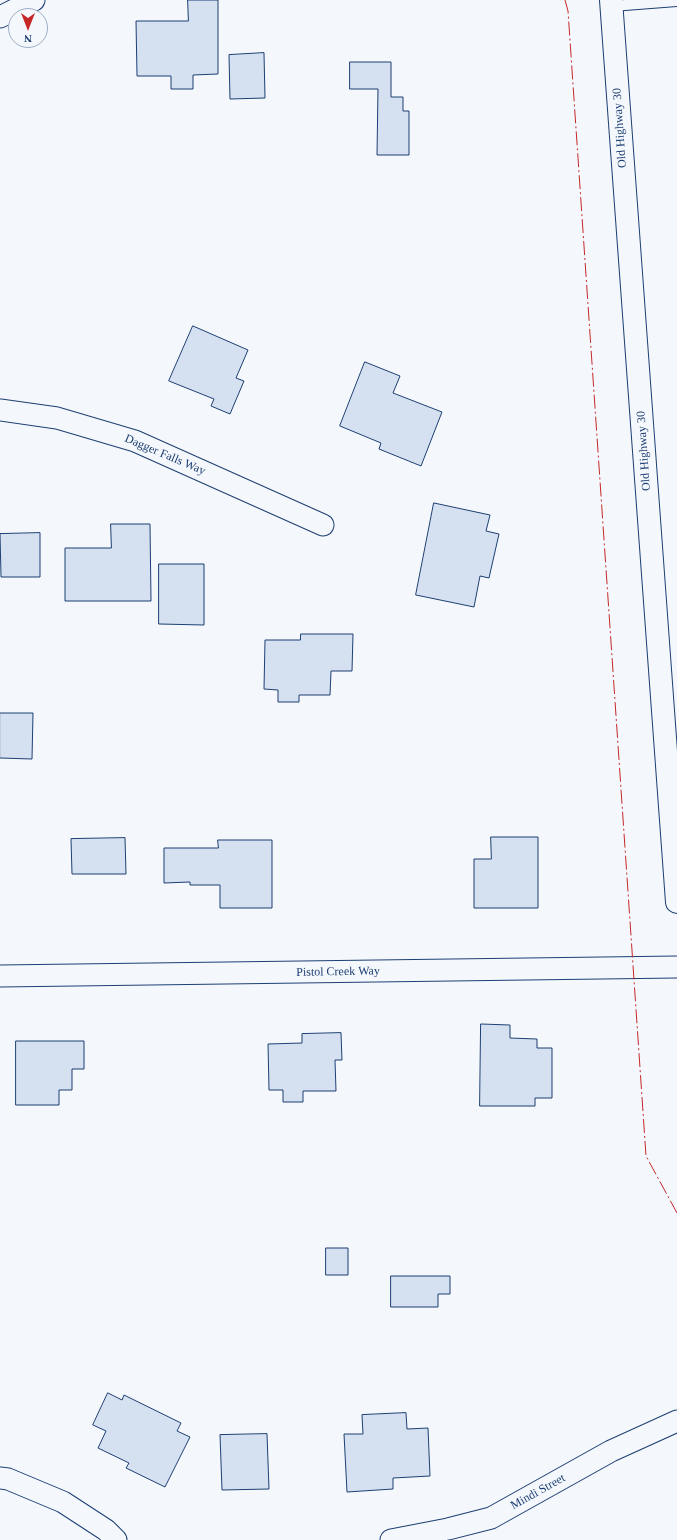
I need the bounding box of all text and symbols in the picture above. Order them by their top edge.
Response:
north arrow [8,8,48,48]
text: N [24,33,32,45]
street label: Old Highway 30 [610,88,630,168]
street label: Old Highway 30 [634,411,654,491]
street label: Dagger Falls Way [122,432,208,478]
street label: Pistol Creek Way [296,964,380,980]
street label: Mindi Street [508,1471,568,1513]

